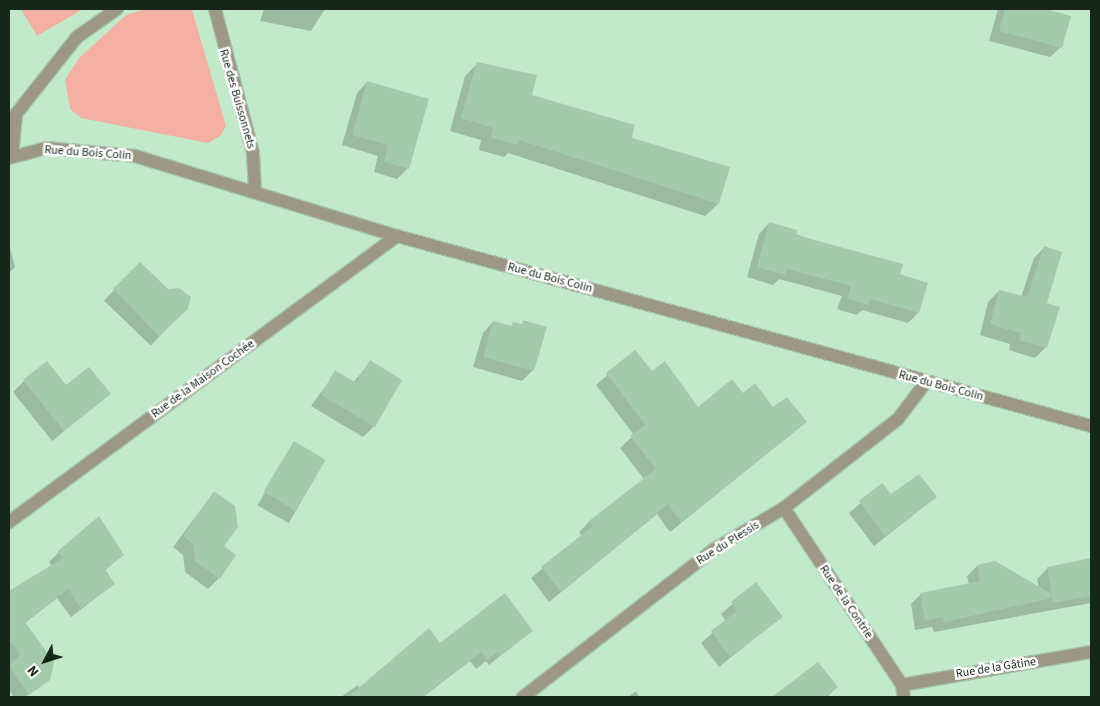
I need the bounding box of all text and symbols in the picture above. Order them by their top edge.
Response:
street label: Rue des Buissonnets [216,48,258,150]
street label: Rue du Bois Colin [44,143,132,163]
street label: Rue du Bois Colin [506,260,594,296]
street label: Rue de la Maison Cochée [149,337,257,421]
street label: Rue du Bois Colin [897,368,985,404]
street label: Rue du Plessis [694,518,762,568]
street label: Rue de la Contrie [816,563,876,641]
north arrow [20,636,70,686]
street label: Rue de la Gâtine [955,655,1037,681]
text: N [23,661,44,681]

